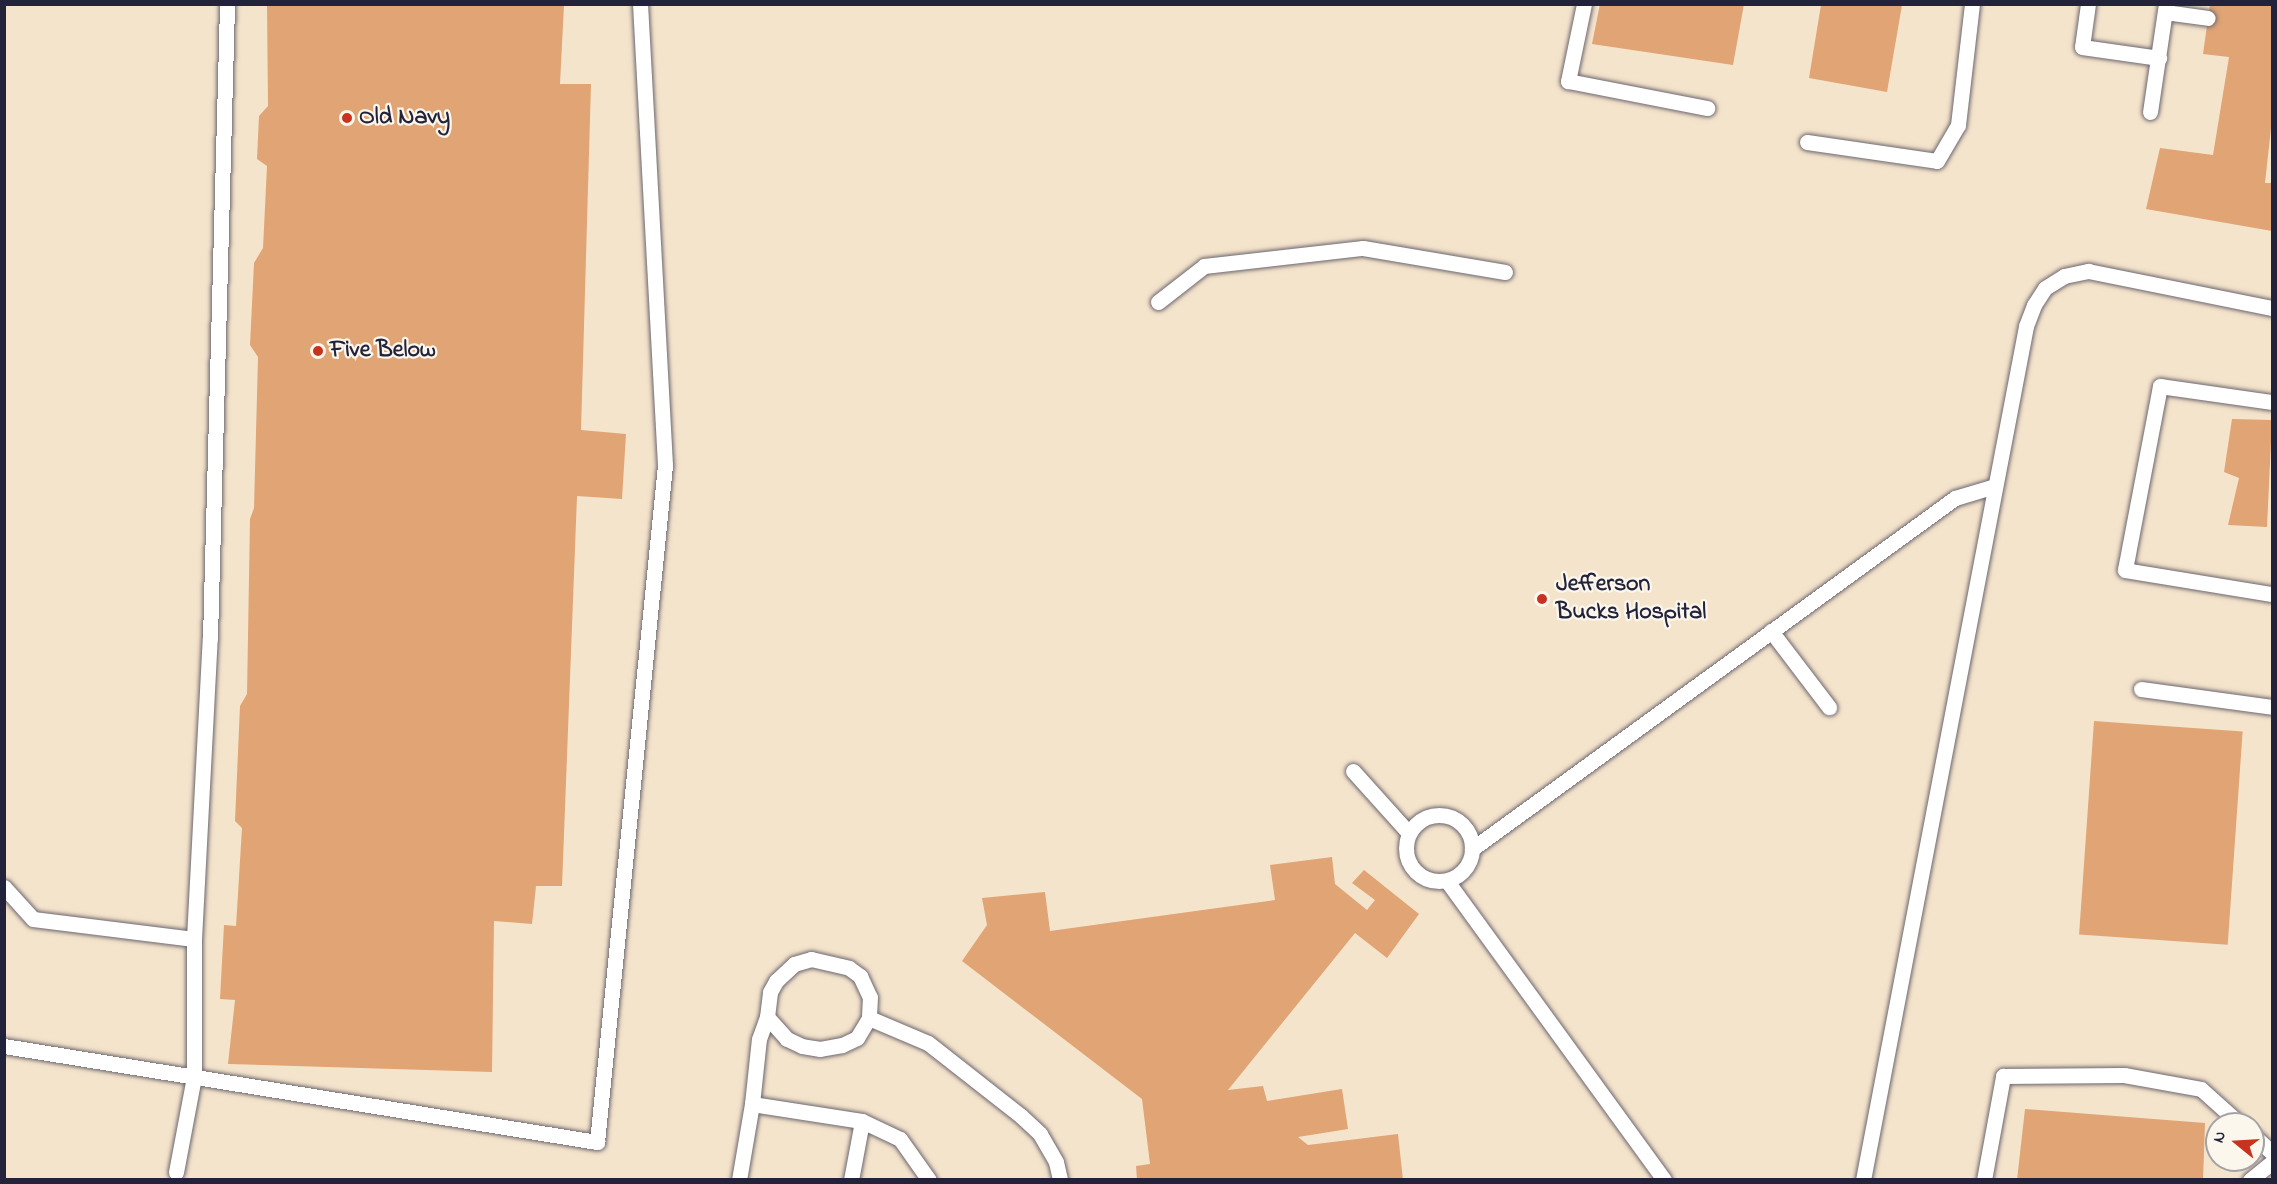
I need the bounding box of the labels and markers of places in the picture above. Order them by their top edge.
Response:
place label: Old Navy [359,104,450,132]
marker: Old Navy [340,111,354,125]
place label: Five Below [330,337,436,365]
marker: Five Below [311,344,325,358]
place label: Jefferson Bucks Hospital [1556,571,1706,627]
marker: Jefferson Bucks Hospital [1533,590,1551,608]

